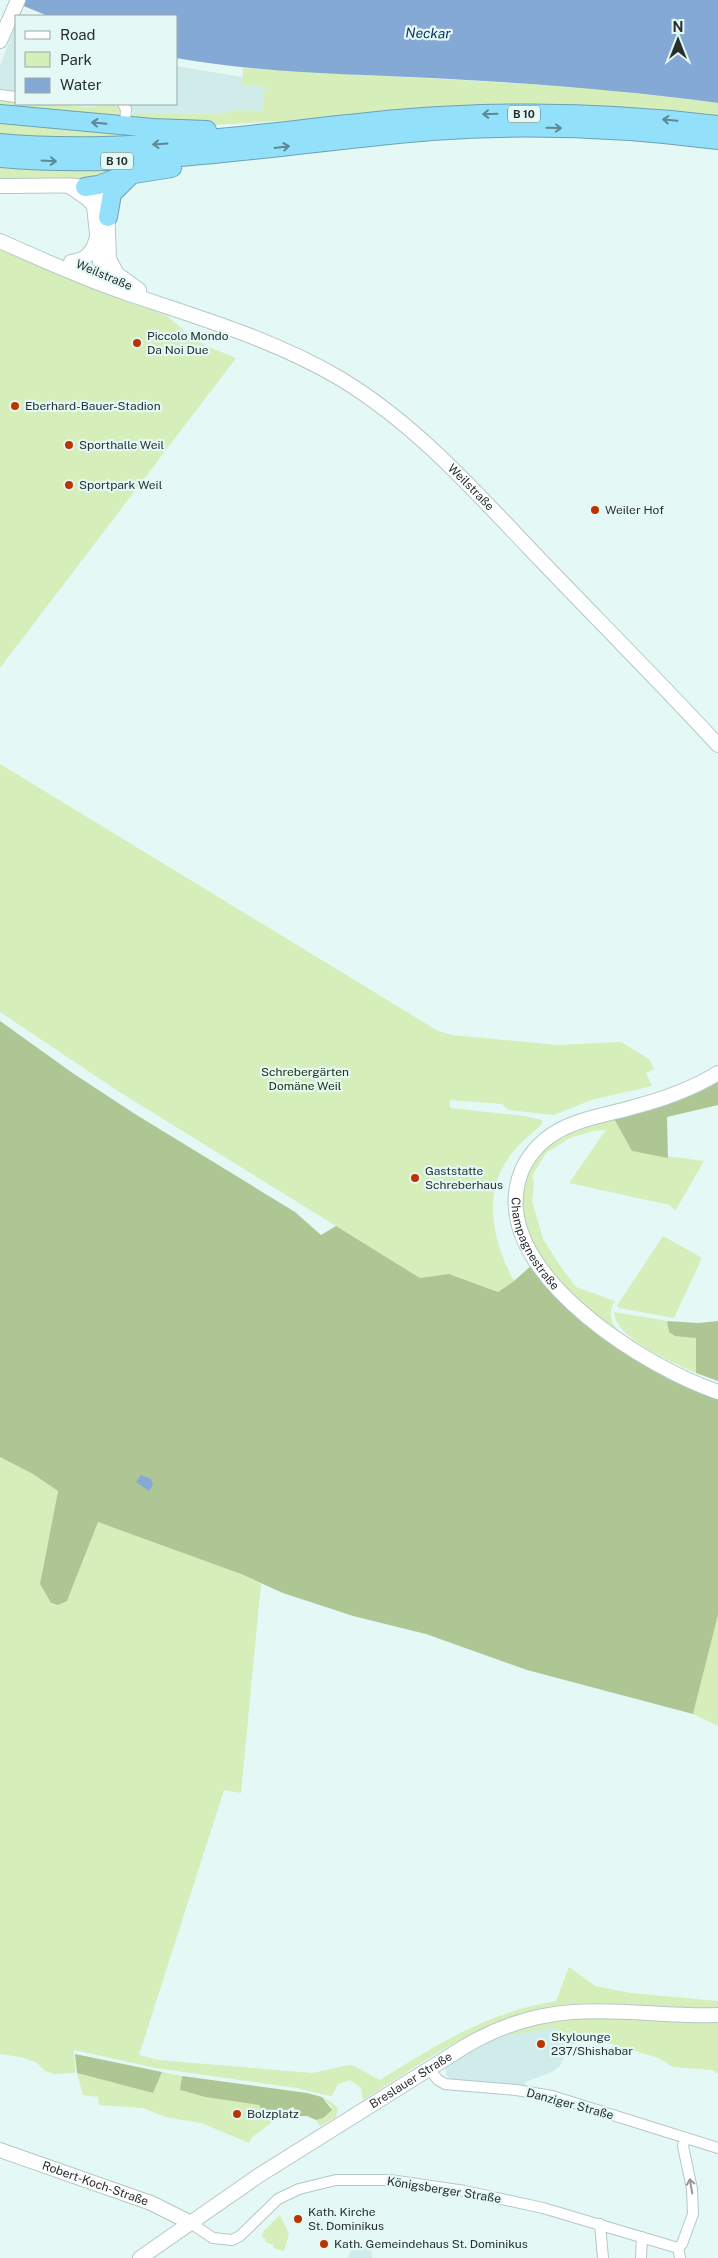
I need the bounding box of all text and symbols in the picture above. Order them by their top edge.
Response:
legend [15,15,178,105]
north arrow [653,15,703,65]
text: N [673,19,683,35]
water label: Neckar [405,25,451,41]
text: Road [60,26,96,43]
text: Park [60,51,92,68]
text: Water [60,76,102,93]
road number: B 10 [508,106,540,122]
one-way arrow [482,109,498,119]
one-way arrow [662,115,678,125]
one-way arrow [92,118,108,128]
one-way arrow [546,124,562,133]
one-way arrow [152,139,168,148]
one-way arrow [274,142,290,152]
road number: B 10 [101,153,133,170]
one-way arrow [40,156,56,165]
street label: Weilstraße [74,257,134,293]
place label: Piccolo Mondo Da Noi Due [147,329,229,357]
marker: Piccolo Mondo Da Noi Due [131,337,143,349]
place label: Eberhard-Bauer-Stadion [25,399,161,413]
marker: Eberhard-Bauer-Stadion [9,400,21,412]
place label: Sporthalle Weil [79,438,165,452]
marker: Sporthalle Weil [63,439,75,451]
street label: Weilstraße [445,461,497,514]
place label: Sportpark Weil [79,478,163,492]
marker: Sportpark Weil [63,479,75,491]
place label: Weiler Hof [605,503,664,517]
marker: Weiler Hof [589,504,601,516]
park label: Schrebergärten Domäne Weil [261,1065,349,1093]
place label: Gaststatte Schreberhaus [425,1164,503,1192]
marker: Gaststatte Schreberhaus [409,1172,421,1184]
street label: Champagnestraße [509,1197,562,1293]
place label: Skylounge 237/Shishabar [551,2030,633,2058]
marker: Skylounge 237/Shishabar [535,2038,547,2050]
street label: Breslauer Straße [367,2049,455,2111]
street label: Danziger Straße [525,2086,615,2122]
place label: Bolzplatz [247,2107,299,2121]
marker: Bolzplatz [231,2108,243,2120]
street label: Robert-Koch-Straße [40,2158,151,2209]
street label: Königsberger Straße [386,2174,502,2206]
one-way arrow [686,2178,696,2194]
place label: Kath. Kirche St. Dominikus [308,2205,384,2233]
marker: Kath. Kirche St. Dominikus [292,2213,304,2225]
place label: Kath. Gemeindehaus St. Dominikus [334,2237,528,2251]
marker: Kath. Gemeindehaus St. Dominikus [318,2238,330,2250]

